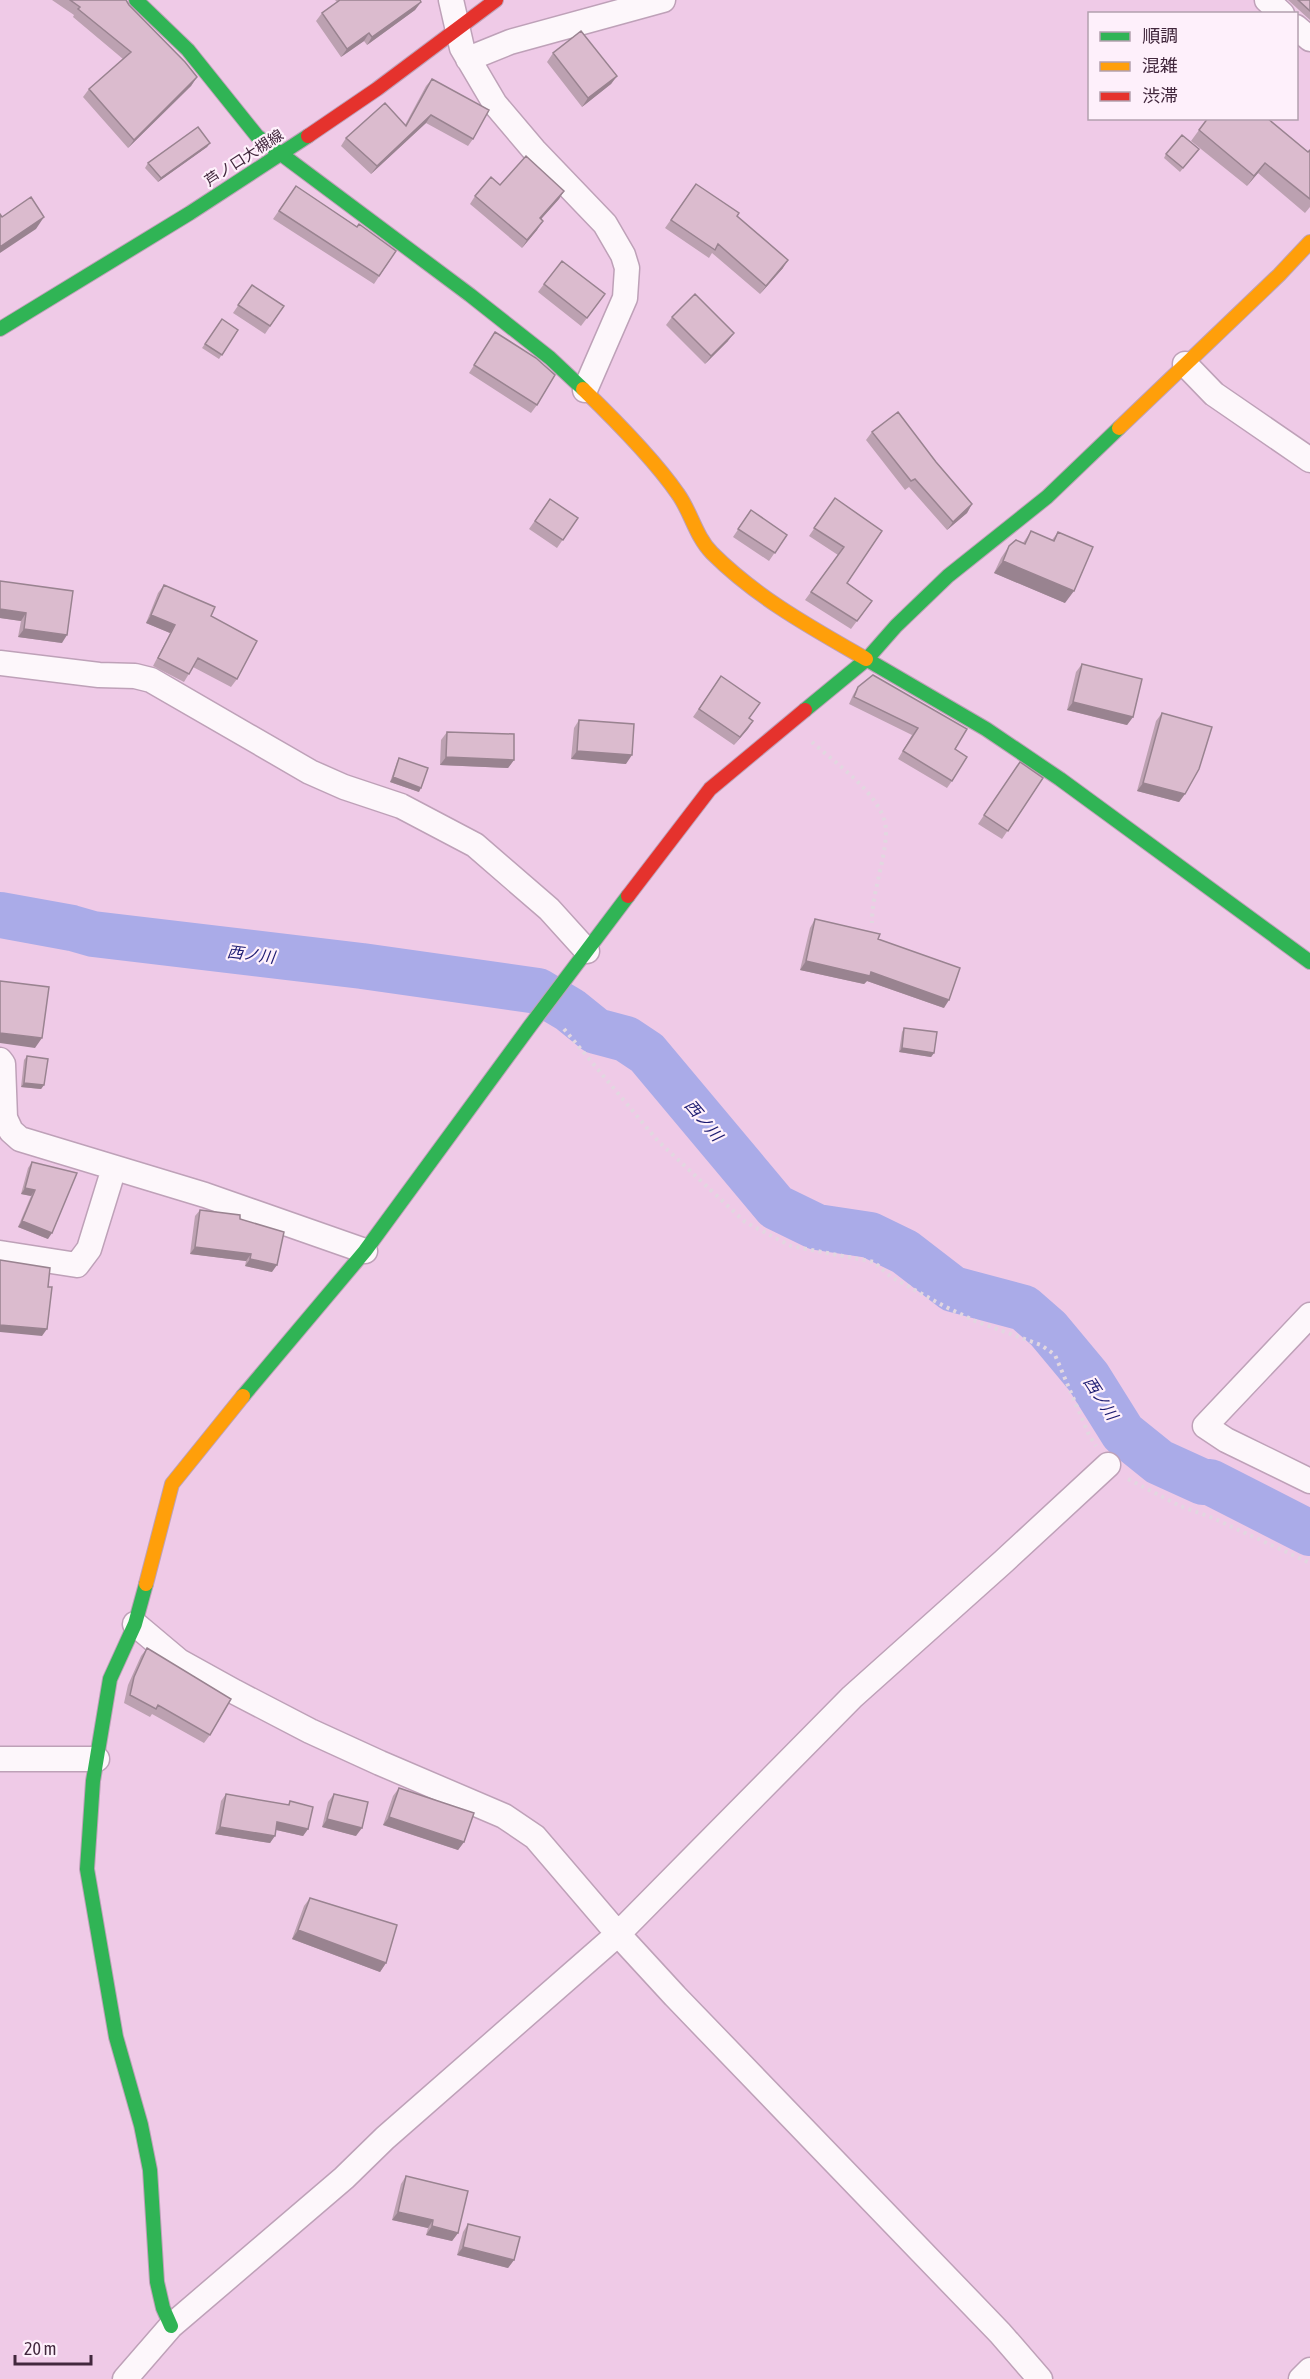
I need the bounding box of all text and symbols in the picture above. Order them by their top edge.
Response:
legend [1088,12,1298,120]
text: 順調 [1142,25,1178,46]
text: 混雑 [1142,55,1178,76]
text: 渋滞 [1142,85,1178,106]
street label: 芦ノ口大槻線 [201,126,286,189]
water label: 西ノ川 [226,942,278,966]
water label: 西ノ川 [682,1096,728,1146]
water label: 西ノ川 [1080,1373,1123,1425]
scale bar [15,2328,92,2366]
text: 20 m [24,2338,56,2359]

